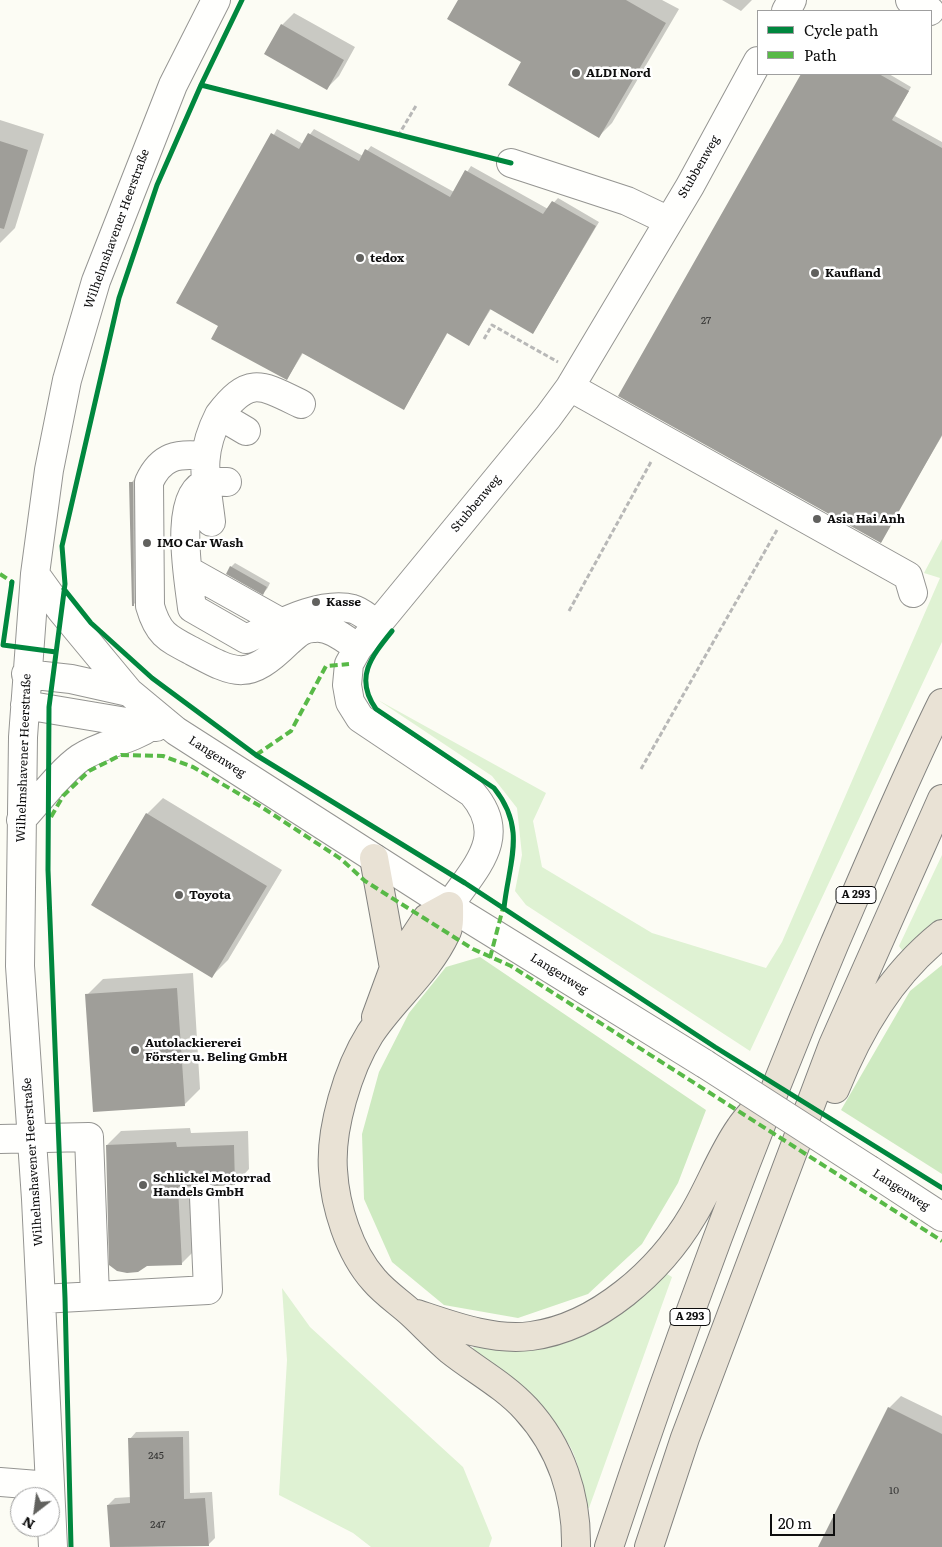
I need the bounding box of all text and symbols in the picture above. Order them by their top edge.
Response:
legend [757,10,932,75]
text: Cycle path [804,18,878,41]
text: Path [804,43,837,66]
place label: ALDI Nord [586,66,651,80]
marker: ALDI Nord [570,67,582,79]
street label: Stubbenweg [675,133,723,201]
street label: Wilhelmshavener Heerstraße [81,147,153,311]
place label: tedox [370,251,404,265]
marker: tedox [354,252,366,264]
place label: Kaufland [825,266,881,280]
marker: Kaufland [809,267,821,279]
house number: 27 [701,315,711,327]
street label: Stubbenweg [448,473,504,535]
place label: Asia Hai Anh [827,512,905,526]
marker: Asia Hai Anh [811,513,823,525]
place label: IMO Car Wash [157,536,243,550]
marker: IMO Car Wash [141,537,153,549]
place label: Kasse [326,595,361,609]
marker: Kasse [310,596,322,608]
street label: Wilhelmshavener Heerstraße [14,673,34,843]
street label: Langenweg [186,733,248,781]
road number: A 293 [836,886,876,904]
place label: Toyota [189,888,231,902]
marker: Toyota [173,889,185,901]
street label: Langenweg [528,951,590,997]
place label: Autolackiererei Förster u. Beling GmbH [145,1036,288,1064]
marker: Autolackiererei Förster u. Beling GmbH [129,1044,141,1056]
street label: Wilhelmshavener Heerstraße [20,1077,46,1247]
street label: Langenweg [870,1166,932,1214]
place label: Schlickel Motorrad Handels GmbH [153,1171,271,1199]
marker: Schlickel Motorrad Handels GmbH [137,1179,149,1191]
road number: A 293 [670,1308,710,1325]
house number: 245 [148,1450,164,1462]
house number: 10 [889,1485,899,1497]
north arrow [10,1487,60,1537]
scale bar [772,1504,837,1536]
text: 20 m [778,1511,812,1534]
text: N [18,1513,38,1536]
house number: 247 [150,1519,166,1531]

